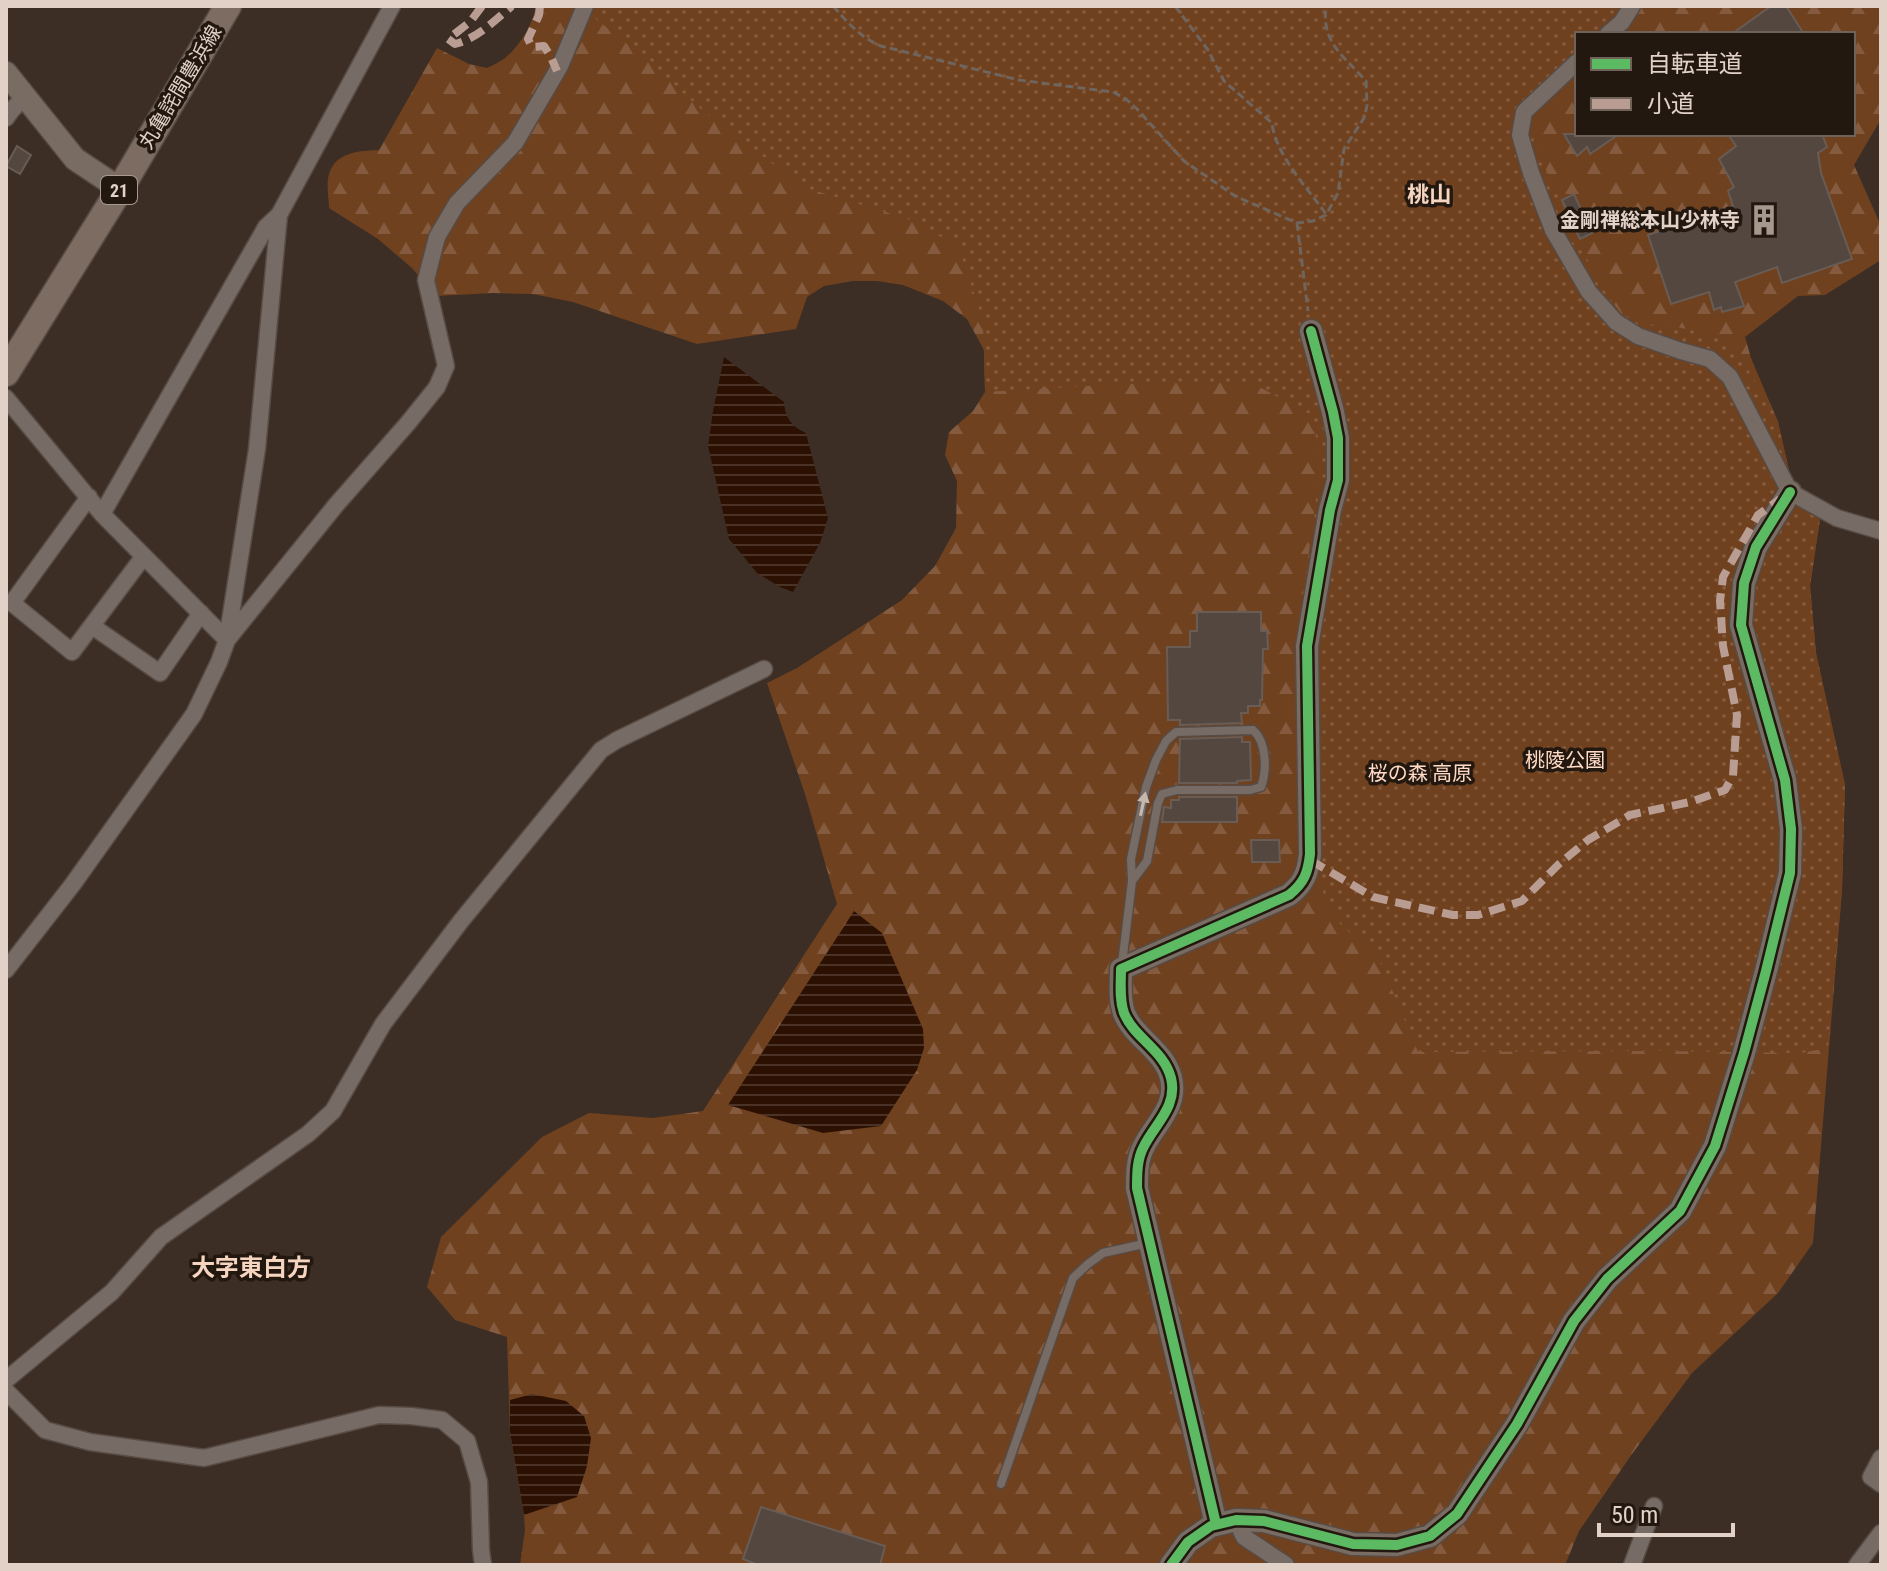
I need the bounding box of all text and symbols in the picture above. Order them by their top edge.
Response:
street label: 丸亀詫間豊浜線 [134,21,226,153]
legend [1575,32,1855,136]
text: 自転車道 [1647,50,1743,78]
text: 小道 [1647,90,1695,118]
road number: 21 [101,176,137,204]
district label: 桃山 [1407,182,1451,207]
building icon: 金剛禅総本山少林寺 [1747,203,1781,237]
place label: 金剛禅総本山少林寺 [1560,208,1740,232]
park label: 桃陵公園 [1525,748,1605,772]
park label: 桜の森 高原 [1368,761,1472,785]
one-way arrow [1137,791,1150,816]
district label: 大字東白方 [191,1254,311,1282]
scale bar [1599,1487,1733,1537]
text: 50 m [1611,1501,1658,1529]

